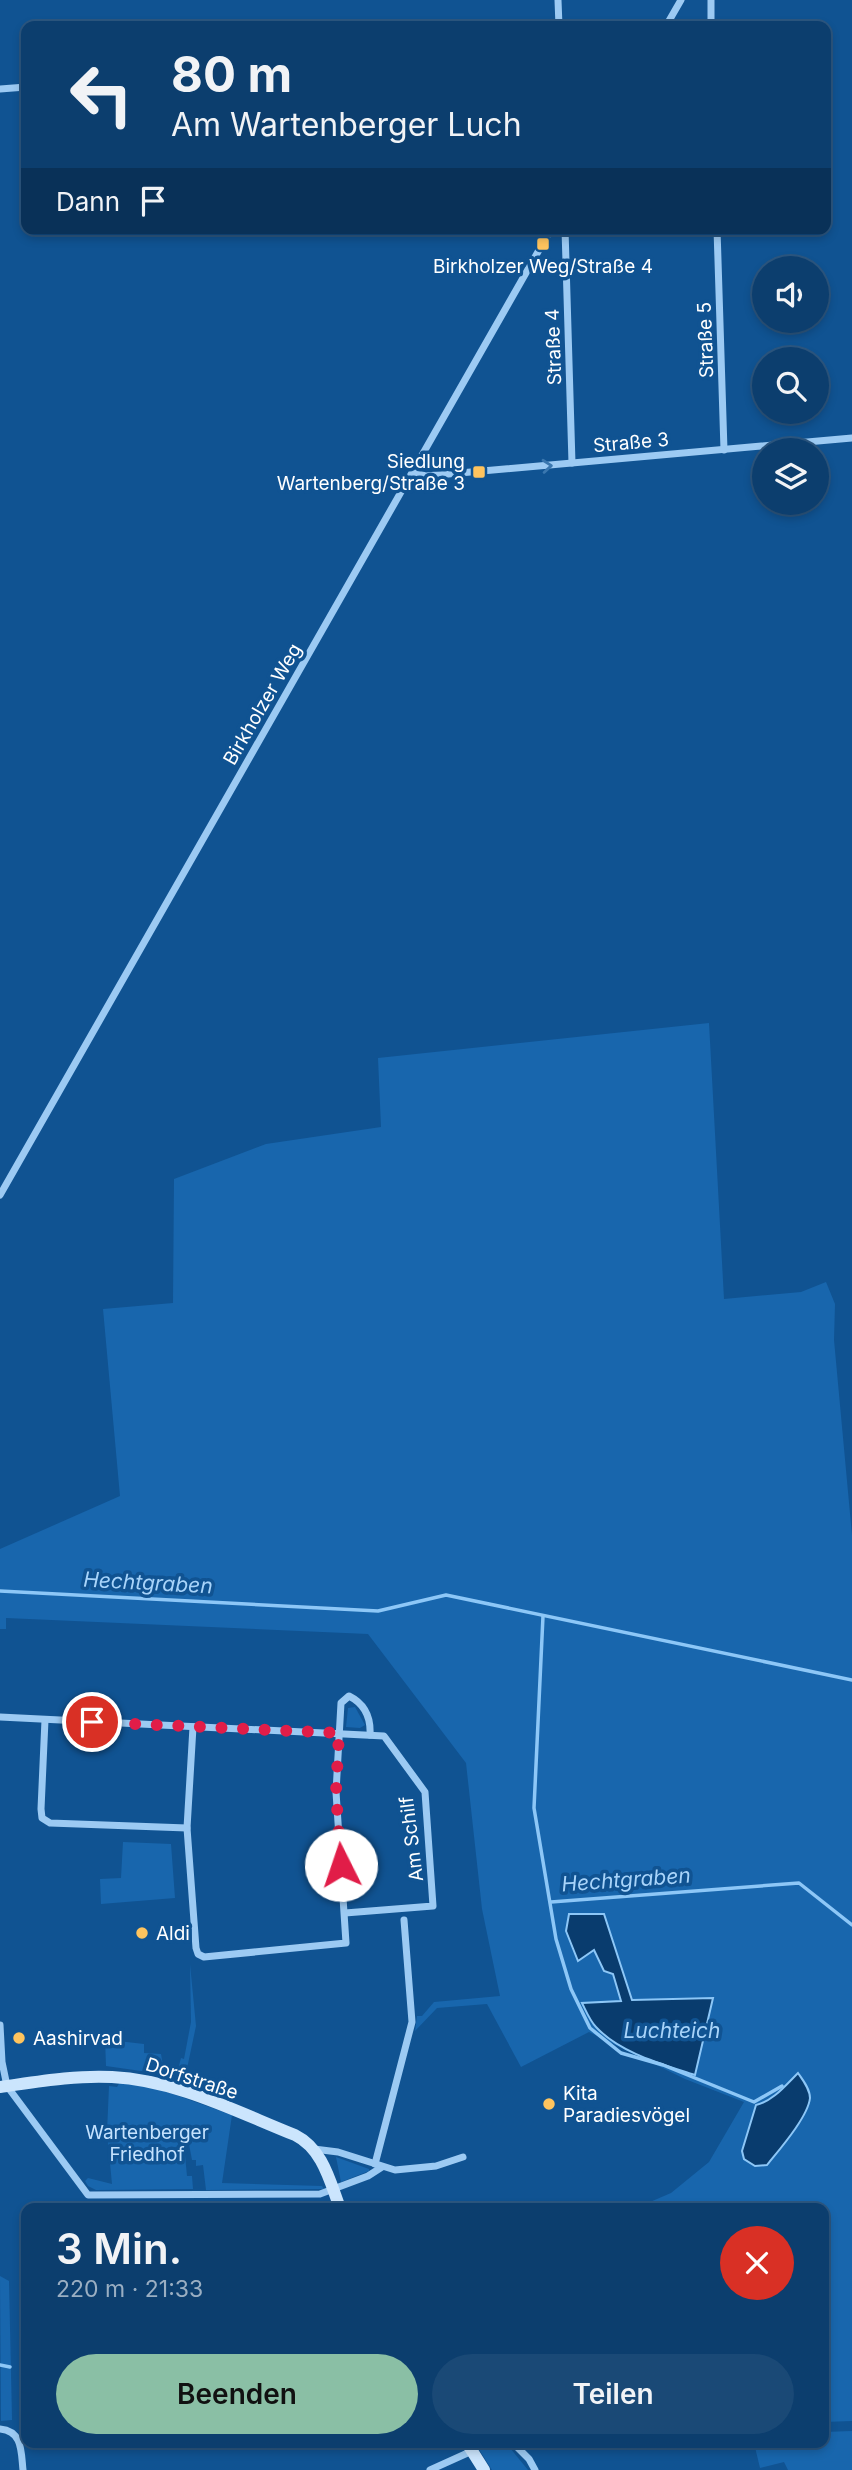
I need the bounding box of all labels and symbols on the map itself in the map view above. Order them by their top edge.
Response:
marker: Birkholzer Weg/Straße 4 [535,236,551,252]
place label: Birkholzer Weg/Straße 4 [433,255,653,278]
street label: Straße 5 [693,302,718,378]
street label: Straße 4 [541,308,566,386]
street label: Straße 3 [592,428,670,457]
place label: Siedlung Wartenberg/Straße 3 [277,450,465,495]
one-way arrow [541,458,553,473]
marker: Siedlung Wartenberg/Straße 3 [471,464,487,480]
street label: Birkholzer Weg [218,639,306,769]
water label: Hechtgraben [83,1567,213,1598]
pin [62,1692,122,1752]
street label: Am Schilf [395,1795,428,1883]
position arrow [304,1828,378,1902]
water label: Hechtgraben [560,1863,691,1896]
place label: Aldi [156,1922,190,1945]
marker: Aldi [134,1925,150,1941]
water label: Luchteich [623,2018,721,2043]
place label: Aashirvad [33,2027,123,2050]
marker: Aashirvad [11,2030,27,2046]
street label: Dorfstraße [143,2053,241,2104]
place label: Kita Paradiesvögel [563,2082,690,2127]
marker: Kita Paradiesvögel [541,2096,557,2112]
park label: Wartenberger Friedhof [85,2121,209,2166]

